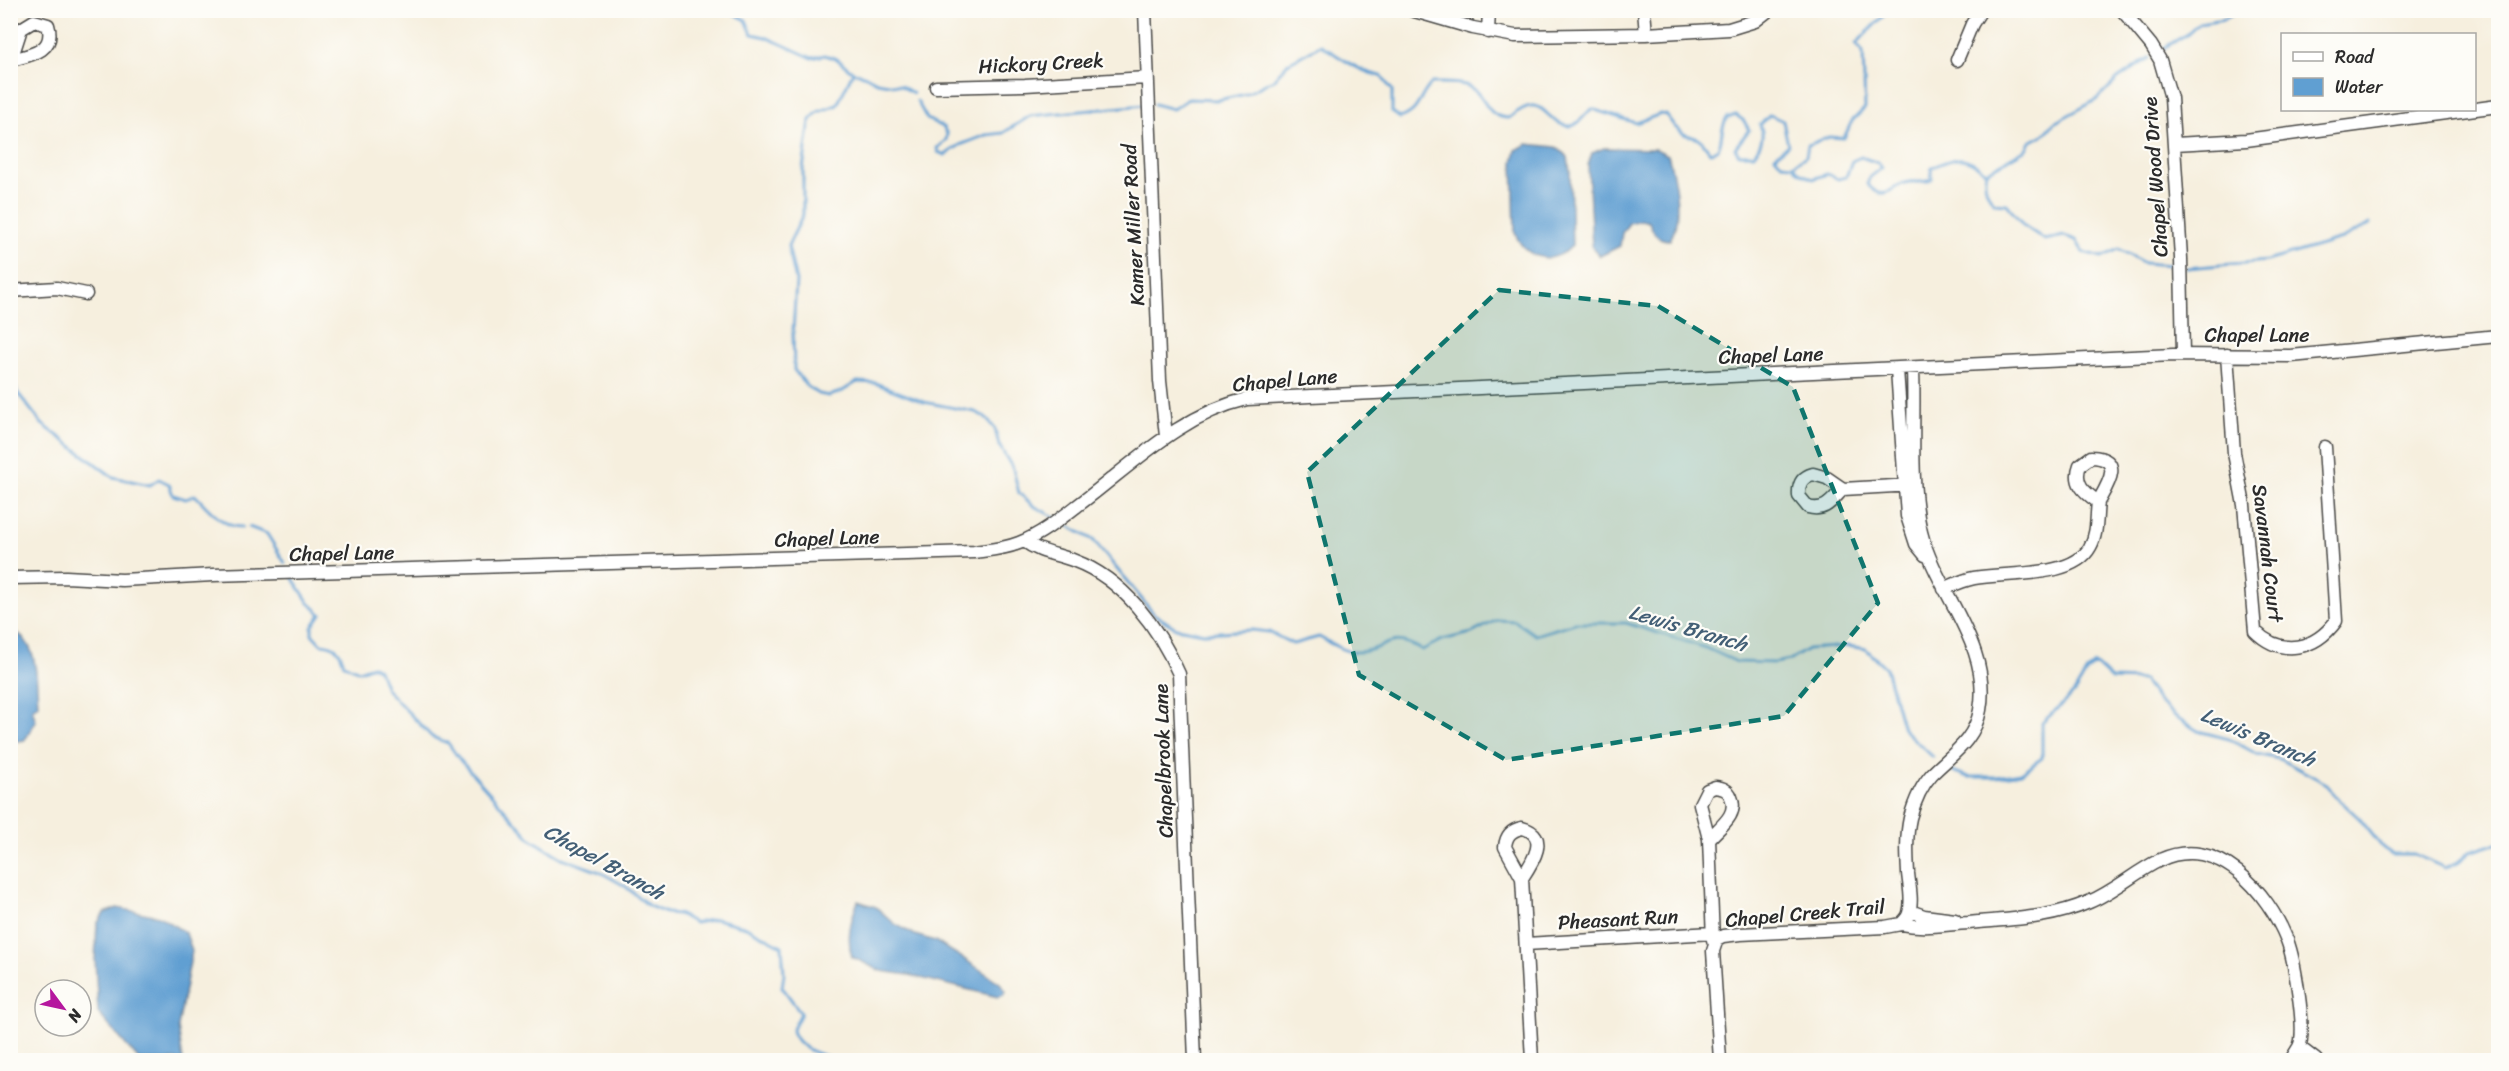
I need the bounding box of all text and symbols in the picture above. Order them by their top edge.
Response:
legend [2281,33,2476,111]
text: Road [2335,41,2375,73]
street label: Hickory Creek [977,43,1105,84]
text: Water [2335,71,2384,103]
street label: Chapel Wood Drive [2132,95,2179,258]
street label: Kamer Miller Road [1112,142,1155,307]
street label: Chapel Lane [2204,318,2310,353]
street label: Chapel Lane [1718,336,1824,375]
street label: Chapel Lane [1231,358,1339,403]
street label: Savannah Court [2242,482,2293,625]
street label: Chapel Lane [774,519,880,558]
street label: Chapel Lane [289,535,395,572]
water label: Lewis Branch [1624,593,1753,664]
street label: Chapelbrook Lane [1143,683,1184,839]
water label: Lewis Branch [2195,696,2323,779]
water label: Chapel Branch [537,813,673,912]
street label: Chapel Creek Trail [1724,889,1888,938]
street label: Pheasant Run [1557,899,1679,940]
north arrow [33,978,93,1038]
text: N [59,1003,91,1029]

